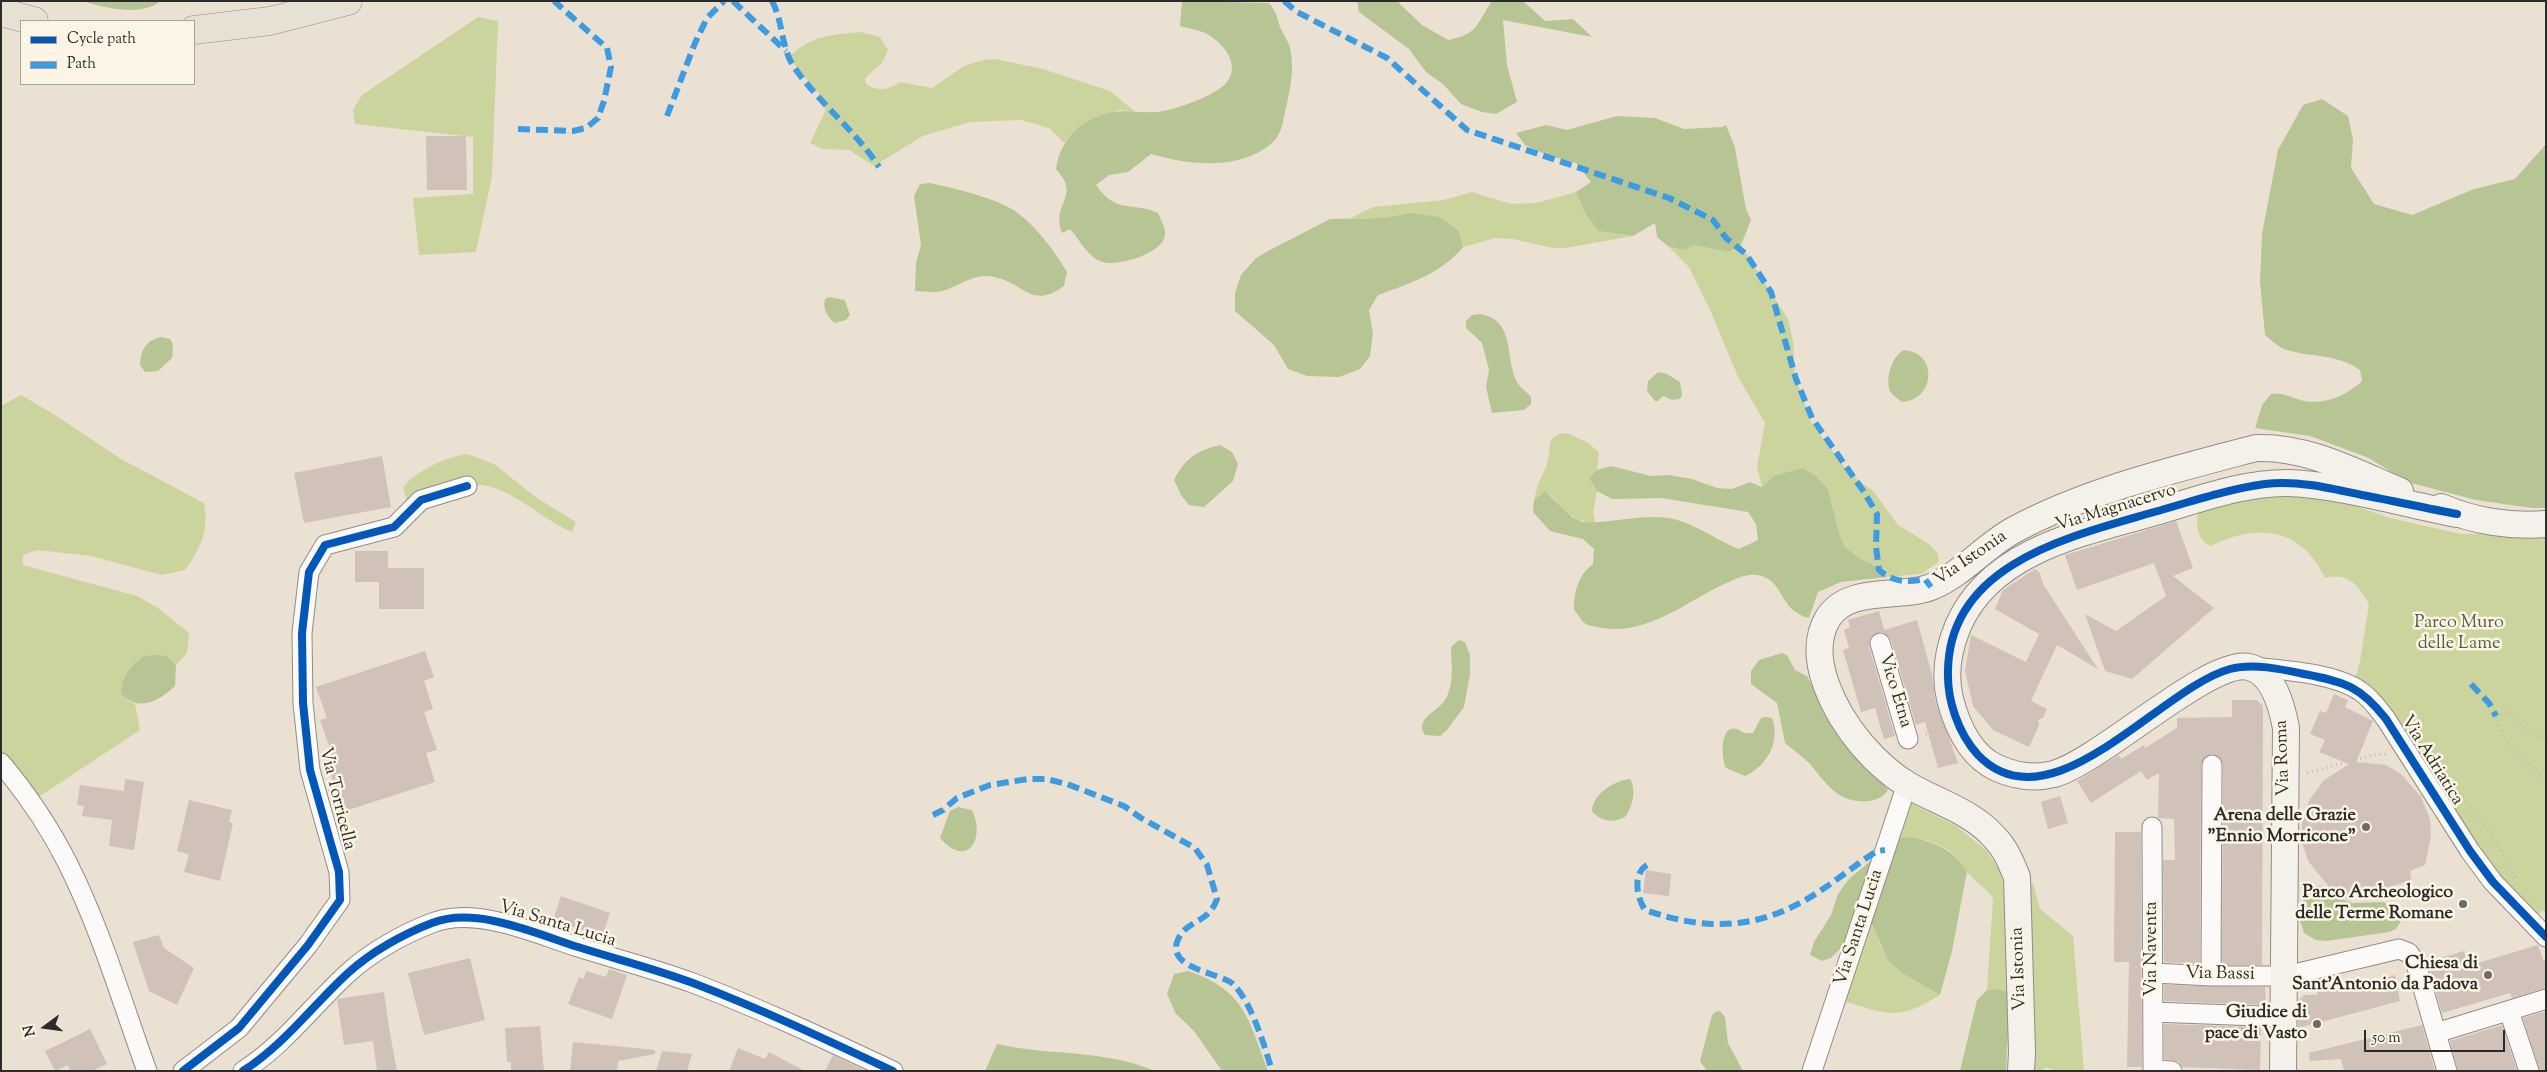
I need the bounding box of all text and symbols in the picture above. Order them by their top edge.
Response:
legend [20,20,195,85]
text: Cycle path [67,29,136,50]
text: Path [67,54,96,75]
street label: Via Magnacervo [2053,480,2179,538]
street label: Via Istonia [1930,527,2012,591]
park label: Parco Muro delle Lame [2414,613,2504,656]
street label: Vico Etna [1873,651,1915,731]
street label: Via Adriatica [2395,712,2467,810]
street label: Via Roma [2272,720,2296,796]
street label: Via Torricella [313,745,359,853]
place label: Arena delle Grazie "Ennio Morricone" [2207,806,2356,849]
marker: Arena delle Grazie "Ennio Morricone" [2360,821,2372,833]
street label: Via Santa Lucia [1831,867,1889,989]
place label: Parco Archeologico delle Terme Romane [2295,883,2453,926]
street label: Via Santa Lucia [496,897,618,953]
marker: Parco Archeologico delle Terme Romane [2457,898,2469,910]
street label: Via Naventa [2142,901,2164,997]
street label: Via Istonia [2008,927,2032,1011]
place label: Chiesa di Sant'Antonio da Padova [2292,954,2478,996]
street label: Via Bassi [2185,964,2255,986]
marker: Chiesa di Sant'Antonio da Padova [2482,969,2494,981]
north arrow [20,1002,70,1052]
place label: Giudice di pace di Vasto [2205,1003,2307,1046]
marker: Giudice di pace di Vasto [2311,1018,2323,1030]
scale bar [2367,1020,2508,1052]
text: N [19,1023,42,1038]
text: 50 m [2372,1028,2401,1049]

